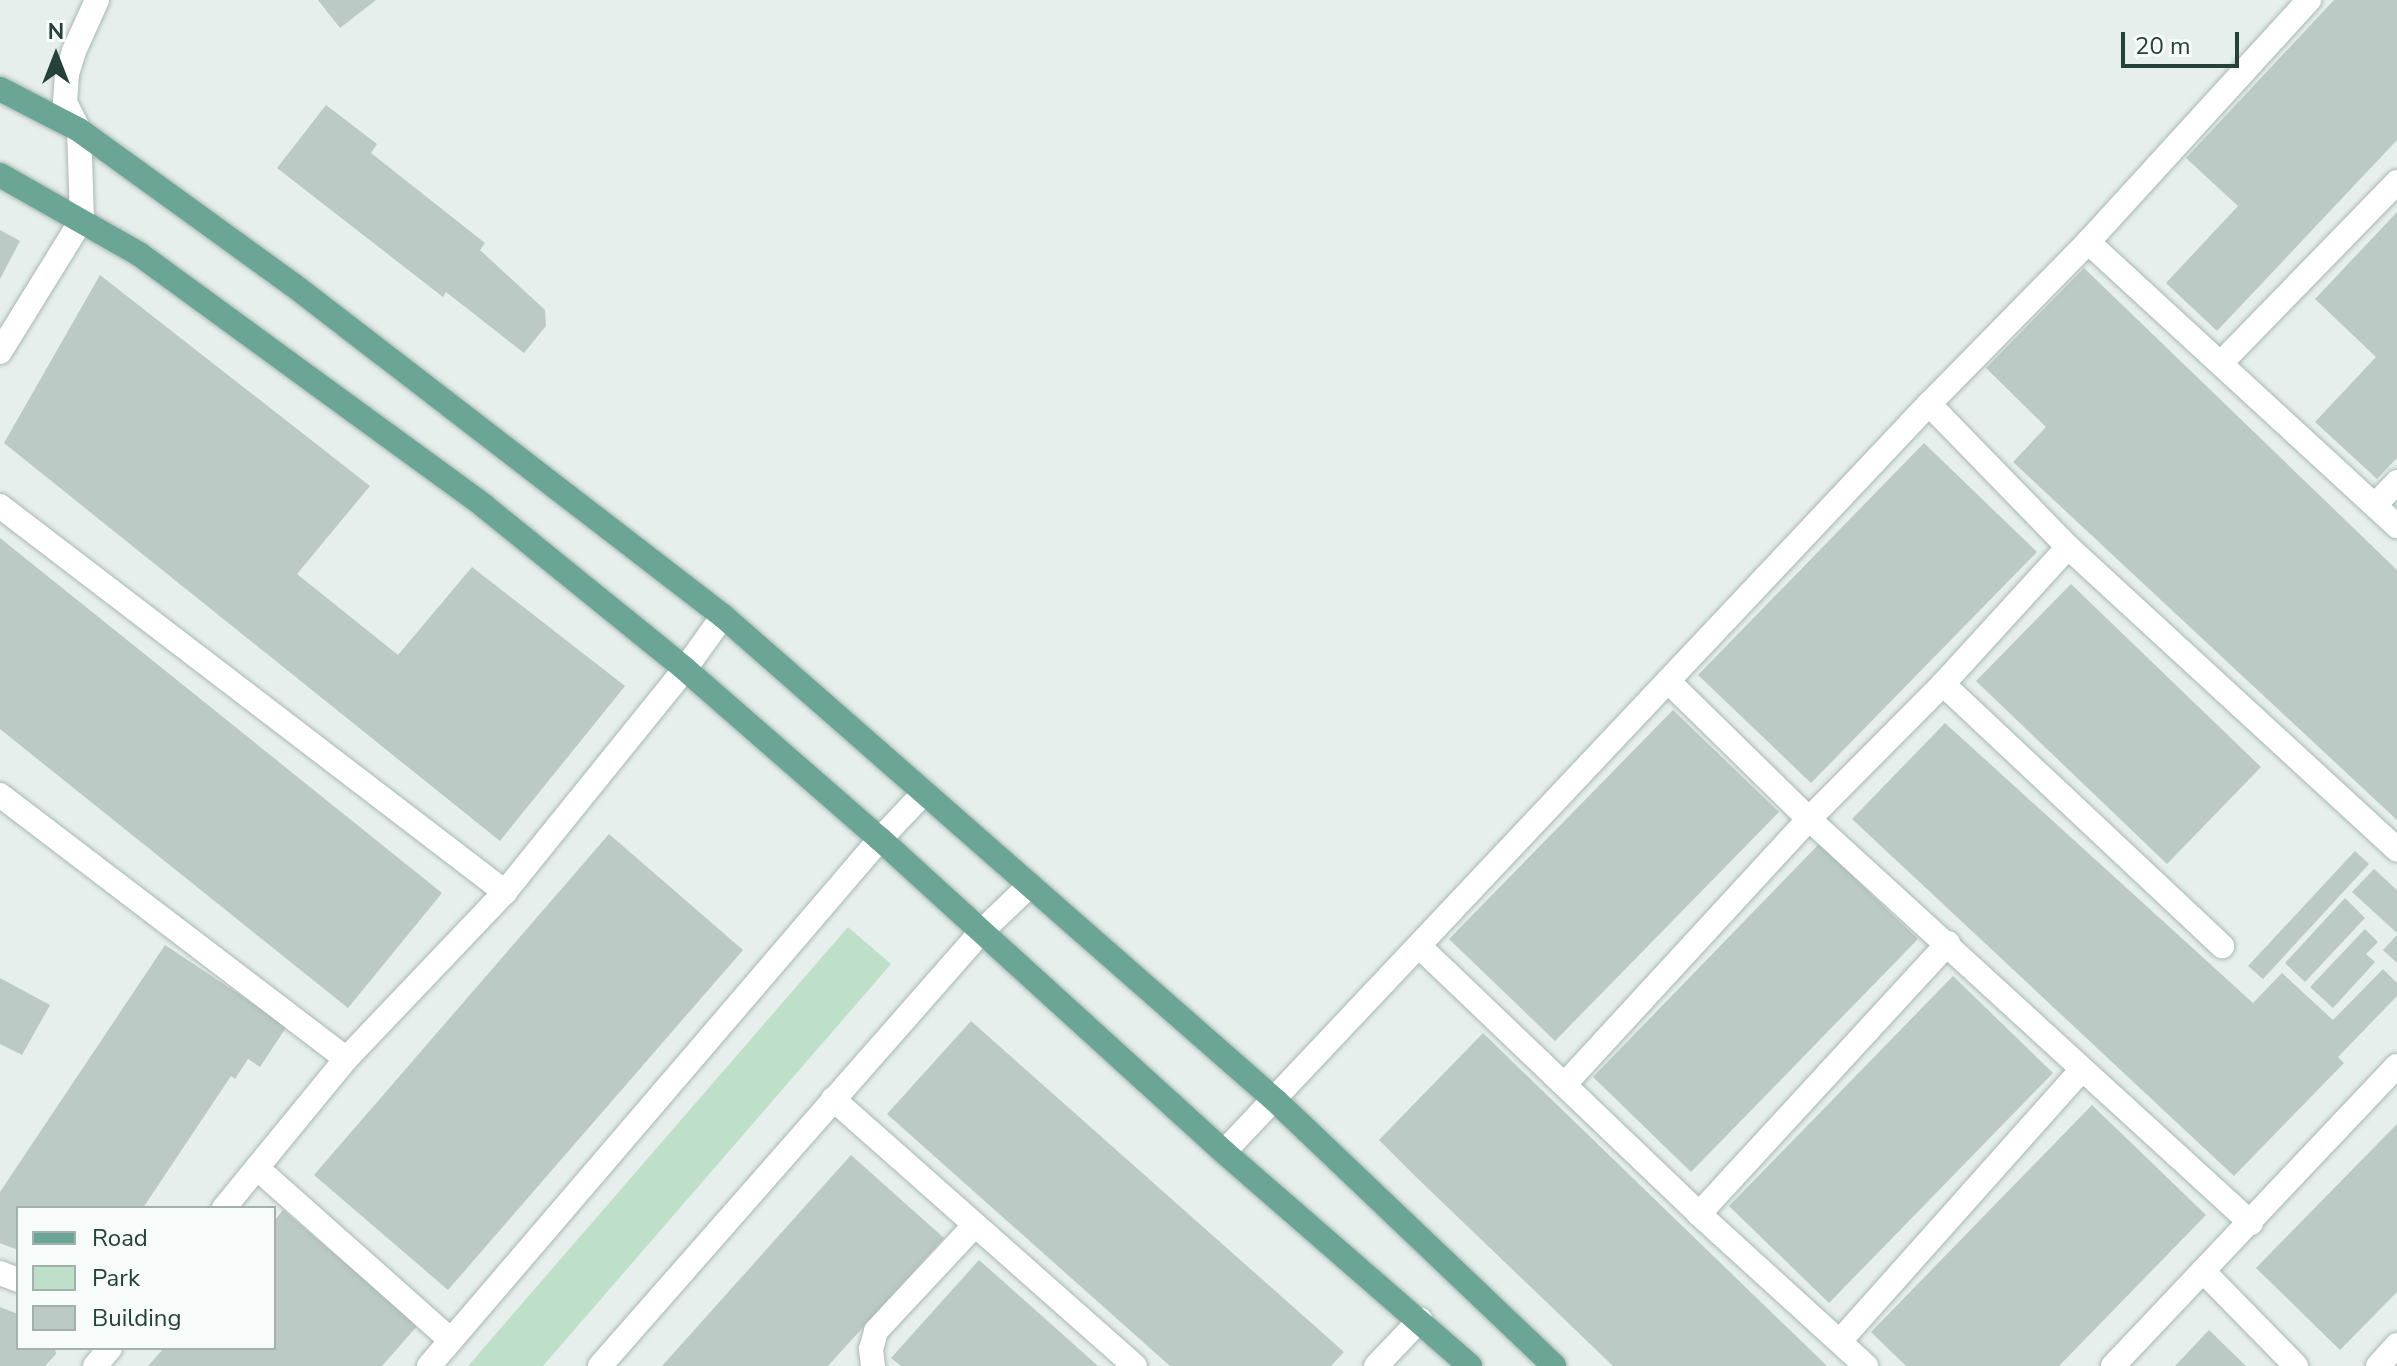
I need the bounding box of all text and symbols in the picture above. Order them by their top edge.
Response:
north arrow [16,16,96,96]
scale bar [2125,16,2243,66]
text: N [48,17,64,47]
text: 20 m [2135,30,2191,62]
legend [16,1206,276,1350]
text: Road [92,1222,148,1254]
text: Park [92,1262,140,1294]
text: Building [92,1302,182,1334]

